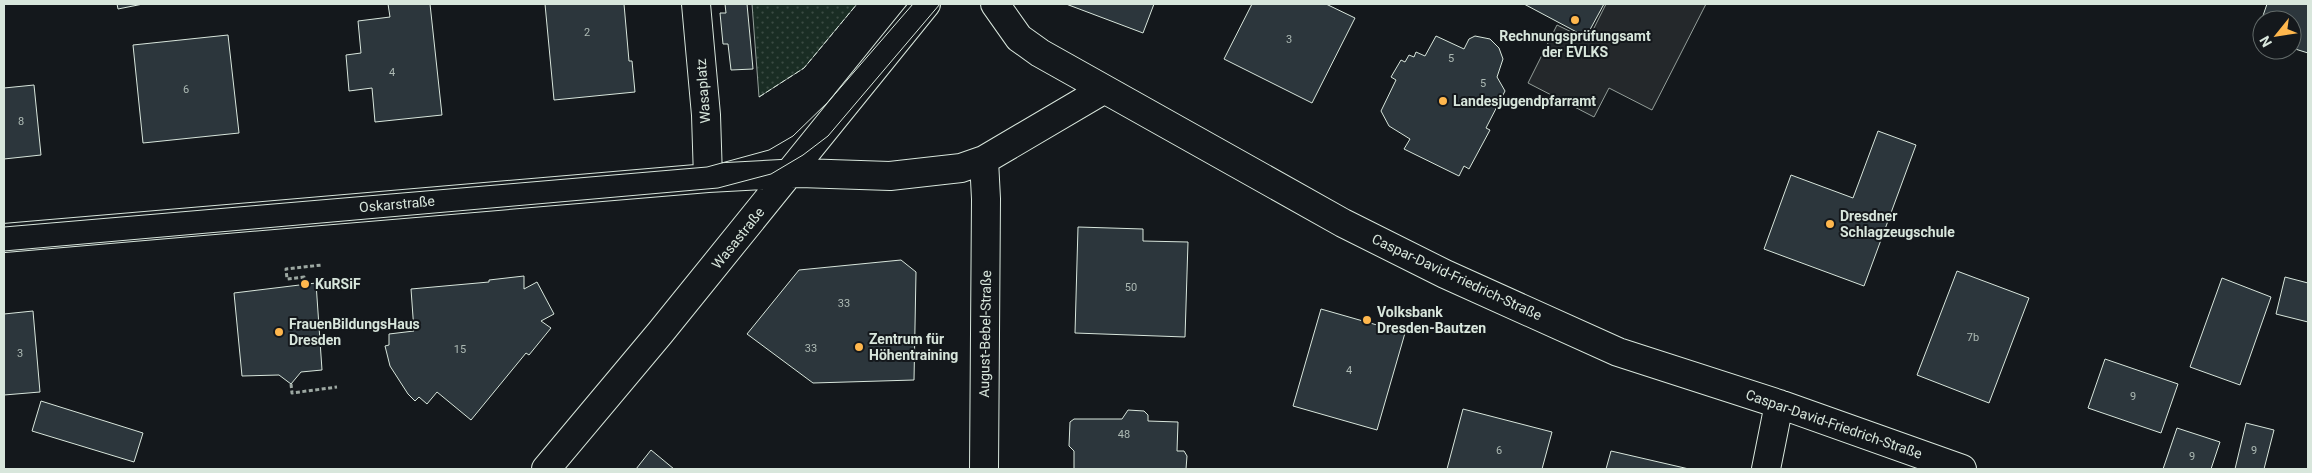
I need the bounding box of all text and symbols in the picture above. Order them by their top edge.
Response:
north arrow [2252,10,2302,60]
marker: Rechnungsprüfungsamt der EVLKS [1569,14,1581,26]
house number: 2 [584,26,590,39]
place label: Rechnungsprüfungsamt der EVLKS [1499,28,1651,60]
house number: 3 [1286,33,1292,46]
text: N [2256,33,2275,50]
house number: 5 [1448,52,1454,65]
street label: Wasaplatz [693,58,713,124]
house number: 4 [389,66,395,79]
house number: 5 [1480,77,1486,90]
house number: 6 [183,83,189,96]
place label: Landesjugendpfarramt [1453,93,1596,109]
marker: Landesjugendpfarramt [1437,95,1449,107]
house number: 8 [18,115,24,128]
street label: Oskarstraße [358,193,436,215]
street label: Wasastraße [708,204,768,272]
place label: Dresdner Schlagzeugschule [1840,208,1955,240]
marker: Dresdner Schlagzeugschule [1824,218,1836,230]
street label: Caspar-David-Friedrich-Straße [1370,231,1544,323]
street label: August-Bebel-Straße [976,270,994,398]
place label: KuRSiF [315,276,361,292]
marker: KuRSiF [299,278,311,290]
house number: 50 [1125,281,1137,294]
house number: 33 [838,297,850,310]
place label: Volksbank Dresden-Bautzen [1377,304,1486,336]
marker: Volksbank Dresden-Bautzen [1361,314,1373,326]
place label: FrauenBildungsHaus Dresden [289,316,420,348]
marker: FrauenBildungsHaus Dresden [273,326,285,338]
place label: Zentrum für Höhentraining [869,331,958,363]
house number: 7b [1967,331,1979,344]
marker: Zentrum für Höhentraining [853,341,865,353]
house number: 33 [805,342,817,355]
house number: 15 [454,343,466,356]
house number: 3 [17,347,23,360]
house number: 4 [1346,364,1352,377]
street label: Caspar-David-Friedrich-Straße [1744,386,1924,462]
house number: 9 [2130,390,2136,403]
house number: 48 [1118,428,1130,441]
house number: 6 [1496,444,1502,457]
house number: 9 [2251,444,2257,457]
house number: 9 [2189,450,2195,463]

